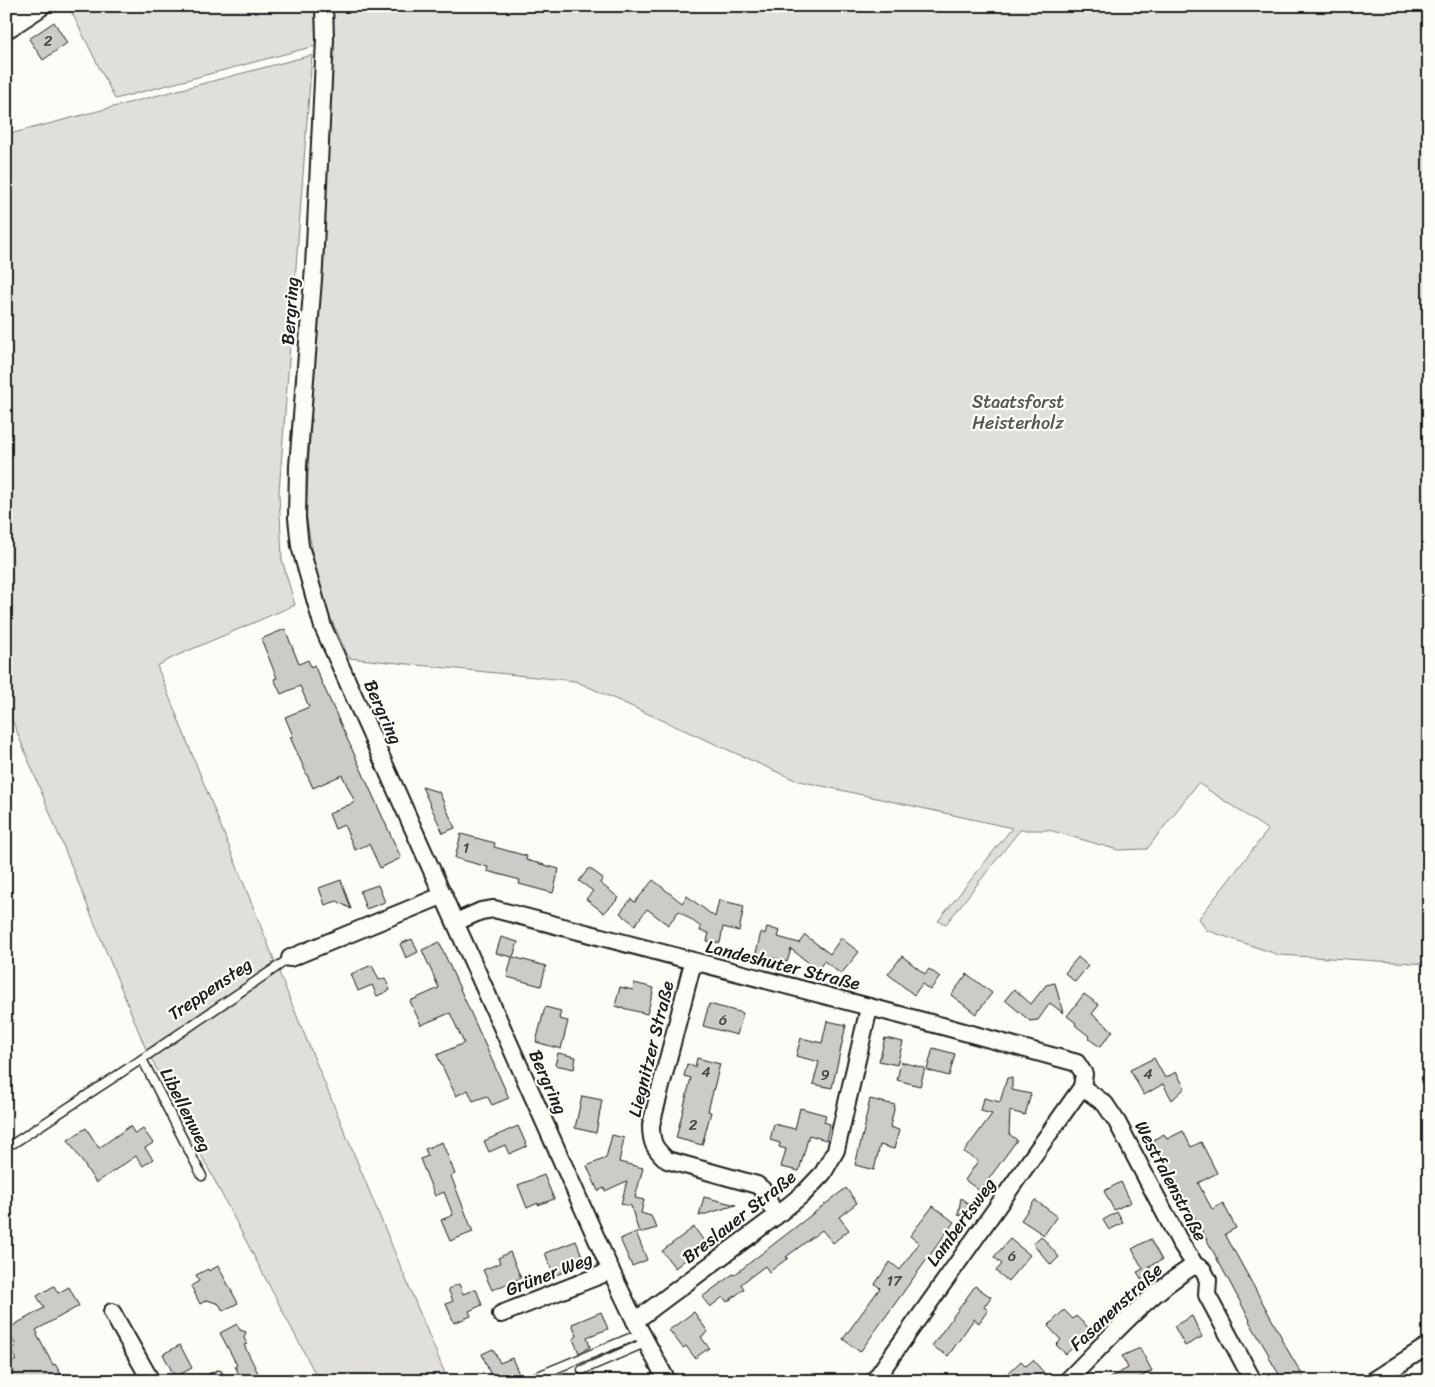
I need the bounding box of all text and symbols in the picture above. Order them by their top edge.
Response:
house number: 2 [44,28,53,54]
street label: Bergring [272,276,308,346]
park label: Staatsforst Heisterholz [972,386,1064,439]
street label: Bergring [355,674,411,750]
house number: 1 [463,835,469,861]
street label: Landeshuter Straße [702,930,864,1000]
street label: Treppensteg [161,949,259,1029]
street label: Liegnitzer Straße [619,977,683,1121]
house number: 6 [719,1007,727,1033]
street label: Bergring [520,1044,576,1120]
house number: 4 [701,1059,711,1085]
house number: 4 [1143,1061,1153,1087]
street label: Libellenweg [151,1062,221,1158]
house number: 9 [820,1062,830,1088]
house number: 2 [689,1112,698,1138]
street label: Westfalenstraße [1126,1115,1216,1247]
street label: Breslauer Straße [675,1162,804,1272]
street label: Lambertsweg [918,1171,1004,1273]
street label: Grüner Weg [501,1243,597,1305]
house number: 6 [1008,1243,1016,1269]
street label: Fasanenstraße [1062,1255,1170,1359]
house number: 17 [886,1268,903,1294]

